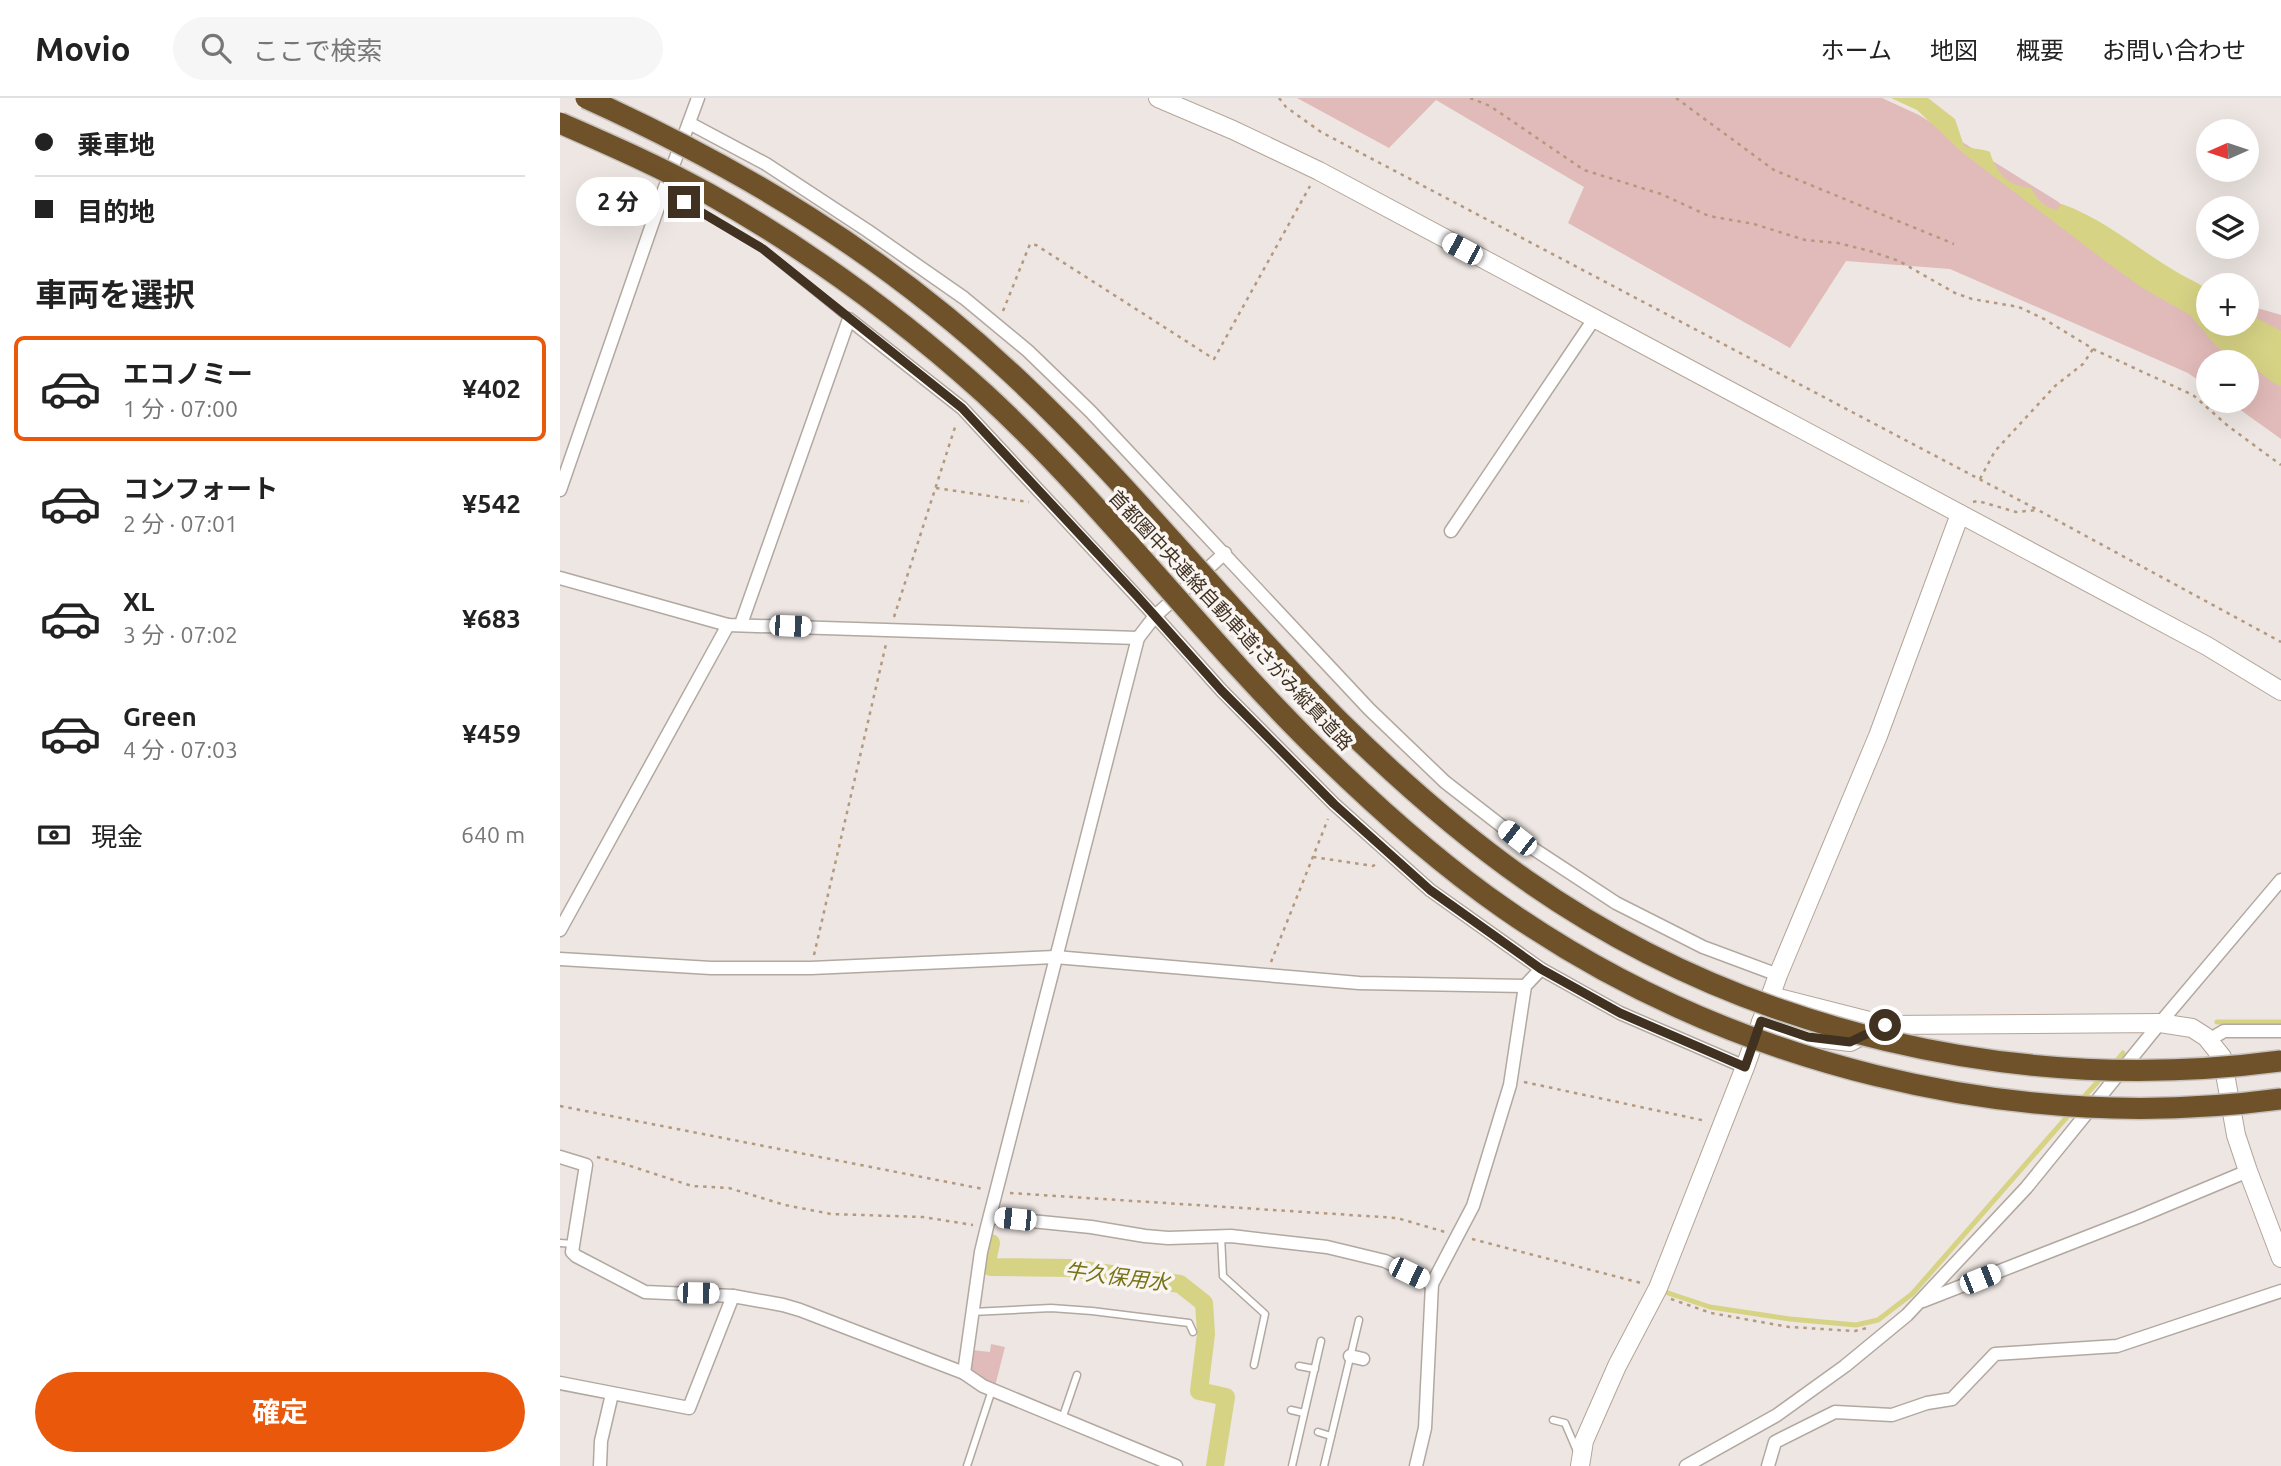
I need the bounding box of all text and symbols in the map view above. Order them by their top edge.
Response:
search box [173,17,663,80]
icon: search [197,29,235,67]
text: Movio [35,30,131,67]
text: ここで検索 [253,36,383,65]
text: ホーム [1821,37,1892,64]
text: 地図 [1930,37,1978,64]
text: 概要 [2016,37,2064,64]
text: お問い合わせ [2102,37,2246,64]
north arrow [2196,119,2259,182]
map controls [2196,119,2259,413]
text: 乗車地 [77,130,155,159]
callout: 2 分 [576,178,660,226]
route end [668,186,700,218]
text: 2 分 [597,189,639,214]
button: layers [2196,196,2259,259]
text: 目的地 [77,197,155,226]
car [1439,230,1486,268]
button: + [2196,273,2259,336]
text: 車両を選択 [35,276,195,312]
button: − [2196,350,2259,413]
icon: car [39,357,102,420]
text: エコノミー [123,359,253,388]
text: ¥402 [462,374,521,403]
text: 1 分 · 07:00 [123,396,238,421]
icon: car [39,472,102,535]
text: コンフォート [123,474,278,503]
street label: 首都圏中央連絡自動車道;さがみ縦貫道路 [1105,486,1357,754]
text: ¥542 [462,489,521,518]
text: 2 分 · 07:01 [123,511,238,536]
icon: car [39,587,102,650]
text: XL [123,587,154,616]
text: ¥683 [462,604,521,633]
car [769,615,812,637]
text: 3 分 · 07:02 [123,622,238,647]
icon: car [39,702,102,765]
text: Green [123,702,197,731]
text: ¥459 [462,719,521,748]
text: 4 分 · 07:03 [123,737,238,762]
icon: cash [35,816,73,854]
car [1494,817,1541,859]
text: 現金 [91,822,143,851]
text: 640 m [461,822,525,847]
route start [1869,1009,1901,1041]
car [994,1206,1037,1232]
car [1386,1254,1433,1292]
water label: 牛久保用水 [1063,1258,1173,1295]
car [1957,1261,2004,1297]
car [677,1282,720,1304]
button: 確定 [35,1372,525,1452]

